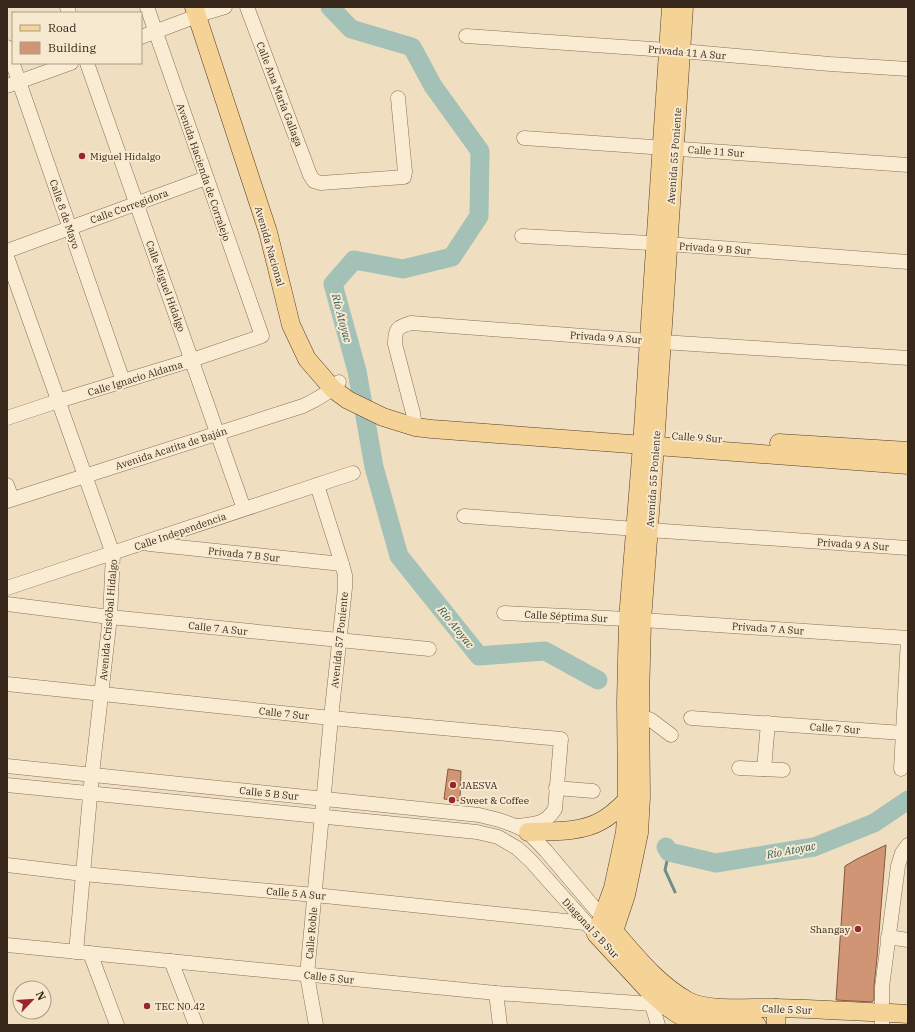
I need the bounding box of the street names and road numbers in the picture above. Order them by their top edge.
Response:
street label: Calle Ana María Gallaga [254,40,306,149]
street label: Privada 11 A Sur [647,43,727,62]
street label: Avenida Hacienda de Corralejo [174,101,233,243]
street label: Avenida 55 Poniente [665,107,684,205]
street label: Calle 11 Sur [687,143,745,160]
street label: Calle 8 de Mayo [47,178,83,251]
street label: Calle Corregidora [88,186,170,227]
street label: Avenida Nacional [252,205,287,288]
street label: Calle Miguel Hidalgo [143,239,188,334]
street label: Privada 9 B Sur [679,239,752,258]
street label: Privada 9 A Sur [569,328,643,347]
street label: Calle Ignacio Aldama [86,358,185,399]
street label: Avenida Acatita de Baján [114,424,229,473]
street label: Calle 9 Sur [671,429,723,446]
street label: Avenida 55 Poniente [644,430,663,528]
street label: Calle Independencia [132,509,228,553]
street label: Privada 9 A Sur [816,535,890,554]
street label: Privada 7 B Sur [207,544,281,565]
street label: Avenida Cristóbal Hidalgo [97,558,120,681]
street label: Avenida 57 Poniente [328,591,351,689]
street label: Calle Séptima Sur [524,608,609,625]
street label: Calle 7 A Sur [188,619,249,638]
street label: Privada 7 A Sur [731,619,805,638]
street label: Calle 7 Sur [258,704,310,723]
street label: Calle 7 Sur [809,720,861,737]
street label: Calle 5 B Sur [239,784,300,803]
street label: Calle 5 A Sur [266,884,327,903]
street label: Diagonal 5 B Sur [559,896,622,962]
street label: Calle Roble [303,907,320,960]
street label: Calle 5 Sur [303,968,355,987]
street label: Calle 5 Sur [762,1002,813,1017]

